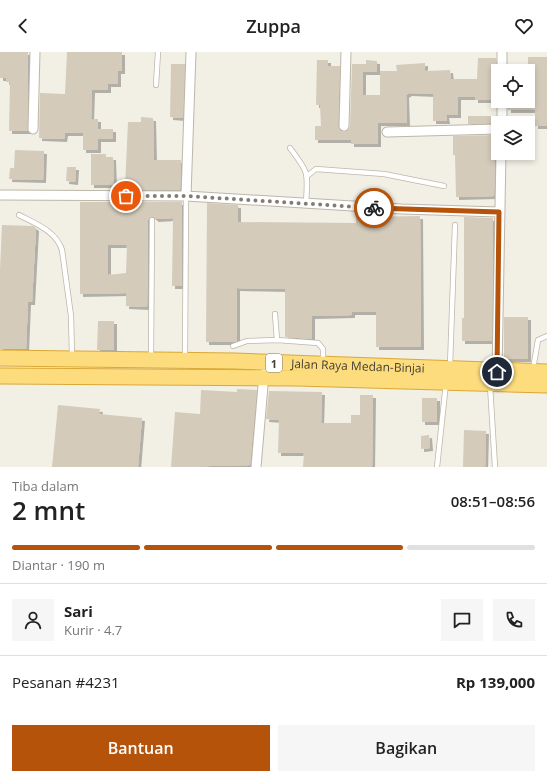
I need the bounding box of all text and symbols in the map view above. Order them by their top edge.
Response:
text: Zuppa [246,14,301,38]
icon: back [12,15,34,37]
icon: heart [513,15,535,37]
map controls [491,64,535,160]
button: locate [491,64,535,108]
button: layers [491,116,535,160]
pin [109,179,143,213]
icon: bag [115,185,137,207]
courier [354,188,394,228]
icon: bike [363,197,385,219]
road number: 1 [266,354,282,372]
street label: Jalan Raya Medan-Binjai [290,354,425,376]
pin [480,355,514,389]
icon: home [486,361,508,383]
text: Tiba dalam [12,477,79,495]
text: 08:51–08:56 [451,491,535,511]
text: 2 mnt [12,492,85,528]
text: Diantar · 190 m [12,556,105,574]
button: person [12,599,54,641]
button: chat [441,599,483,641]
button: phone [493,599,535,641]
text: Sari [64,601,93,621]
text: Kurir · 4.7 [64,621,122,639]
text: Pesanan #4231 [12,672,120,692]
text: Rp 139,000 [456,672,535,692]
button: Bantuan [12,725,270,771]
button: Bagikan [278,725,535,771]

